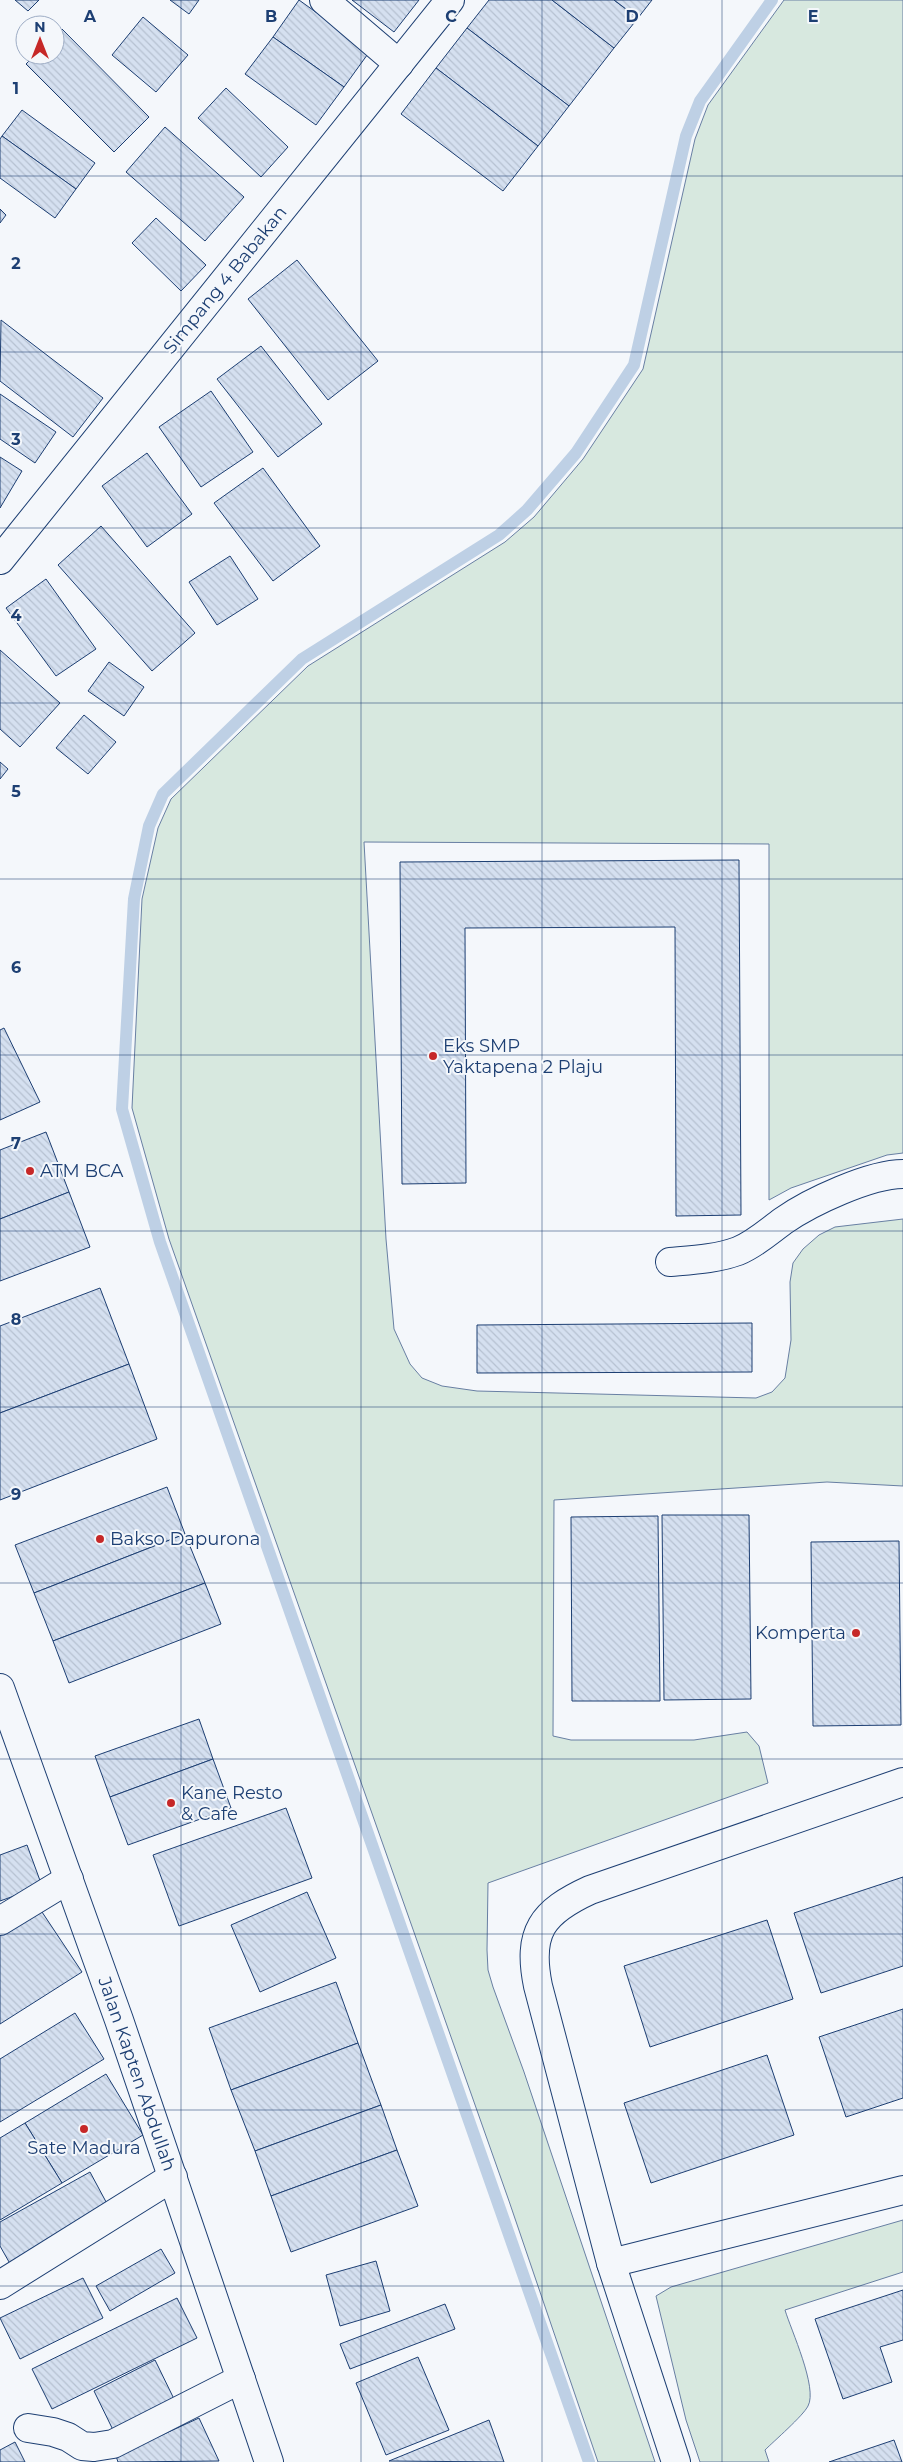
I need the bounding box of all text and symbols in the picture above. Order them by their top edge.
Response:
text: A [83,7,97,26]
text: B [265,7,277,26]
text: C [445,7,457,26]
text: D [625,7,639,26]
text: E [808,7,818,26]
north arrow [15,15,65,65]
text: N [34,18,46,36]
text: 1 [13,79,19,98]
street label: Simpang 4 Babakan [159,202,291,358]
text: 2 [11,254,21,273]
text: 3 [10,430,21,449]
text: 4 [10,606,22,625]
text: 5 [11,782,21,801]
text: 6 [11,958,21,977]
place label: Eks SMP Yaktapena 2 Plaju [443,1035,603,1078]
marker: Eks SMP Yaktapena 2 Plaju [427,1050,439,1062]
text: 7 [11,1134,21,1153]
place label: ATM BCA [40,1160,124,1182]
marker: ATM BCA [24,1165,36,1177]
text: 8 [11,1310,21,1329]
text: 9 [11,1485,21,1504]
place label: Bakso Dapurona [110,1528,260,1550]
marker: Bakso Dapurona [94,1533,106,1545]
place label: Komperta [755,1622,846,1644]
marker: Komperta [850,1627,862,1639]
place label: Kane Resto & Cafe [181,1782,283,1825]
marker: Kane Resto & Cafe [165,1797,177,1809]
street label: Jalan Kapten Abdullah [93,1973,181,2174]
marker: Sate Madura [78,2123,90,2135]
place label: Sate Madura [27,2137,141,2159]

